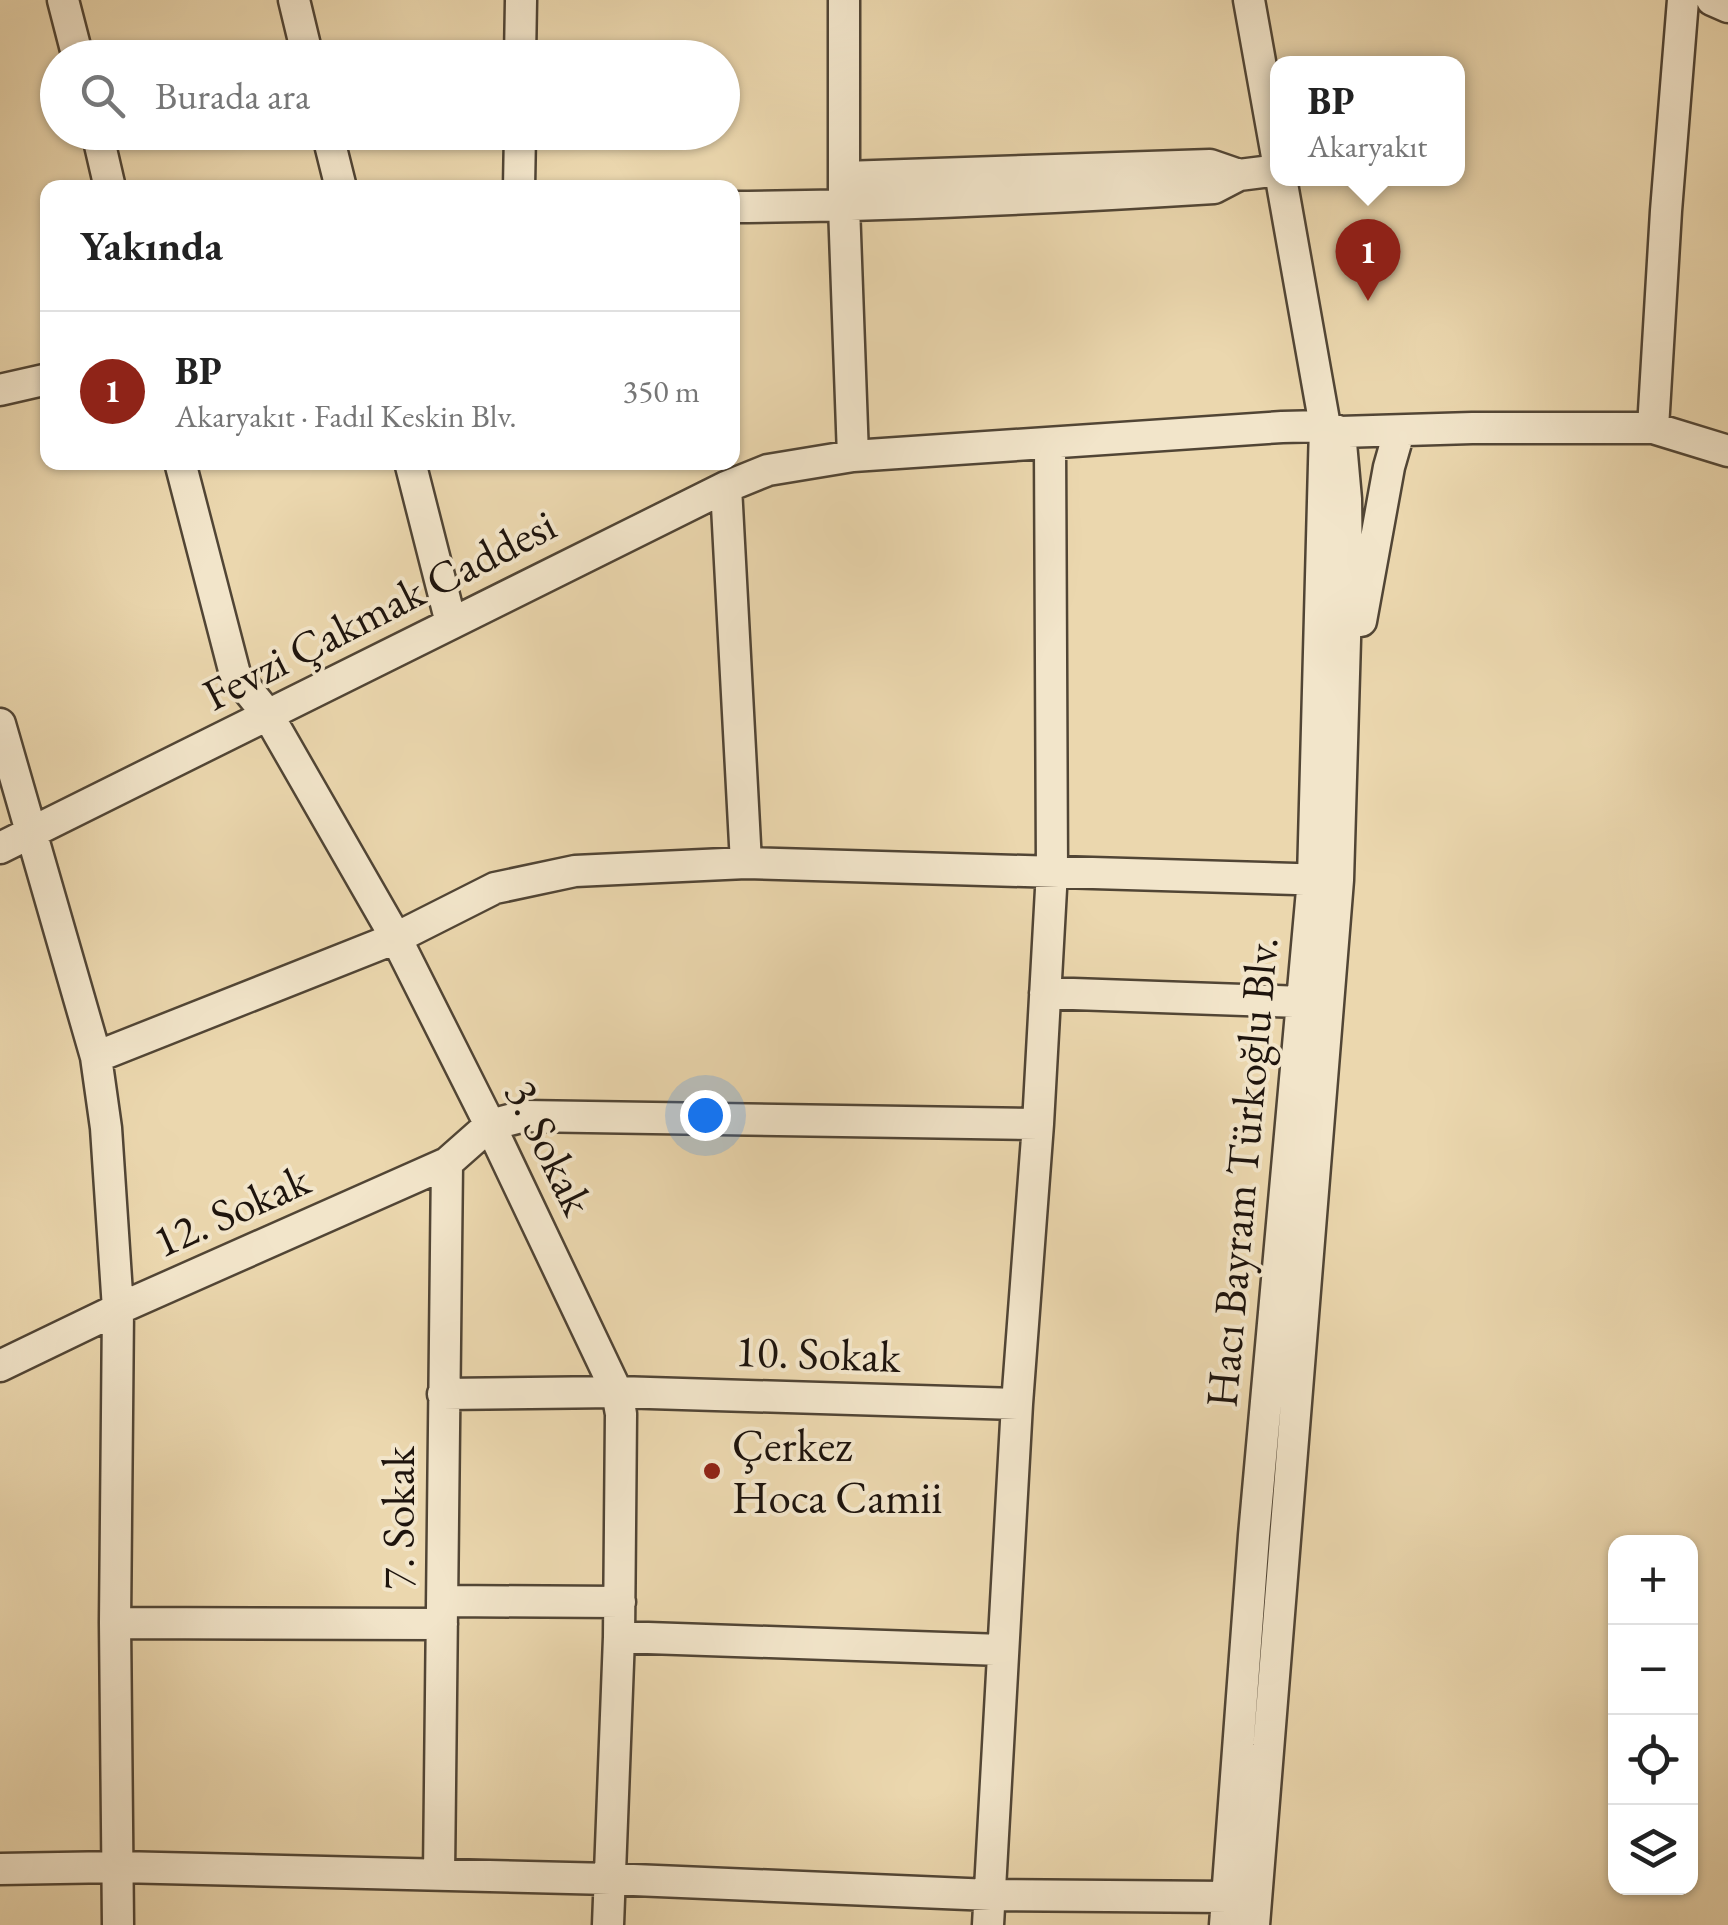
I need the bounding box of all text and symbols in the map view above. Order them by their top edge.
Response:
search box [40,40,740,150]
popup [1270,56,1465,186]
icon: search [75,68,130,123]
text: Burada ara [155,71,310,120]
text: BP [1308,76,1354,125]
text: Akaryakıt [1308,125,1427,167]
text: Yakında [80,218,223,273]
pin: 1 [1336,218,1400,301]
text: BP [175,346,222,395]
text: 1 [104,370,121,412]
text: 350 m [623,370,700,412]
text: Akaryakıt · Fadıl Keskin Blv. [175,395,517,437]
street label: Fevzi Çakmak Caddesi [193,495,565,723]
street label: Hacı Bayram Türkoğlu Blv. [1192,934,1290,1410]
street label: 3. Sokak [492,1070,608,1225]
your location [680,1090,731,1141]
street label: 12. Sokak [144,1150,319,1270]
street label: 10. Sokak [734,1321,902,1385]
place label: Çerkez Hoca Camii [732,1416,942,1526]
street label: 7. Sokak [369,1445,427,1590]
marker: Çerkez Hoca Camii [701,1460,723,1482]
map controls [1608,1535,1698,1895]
button: + [1608,1535,1698,1625]
button: − [1608,1625,1698,1715]
button: locate [1608,1715,1698,1805]
button: layers [1608,1805,1698,1895]

